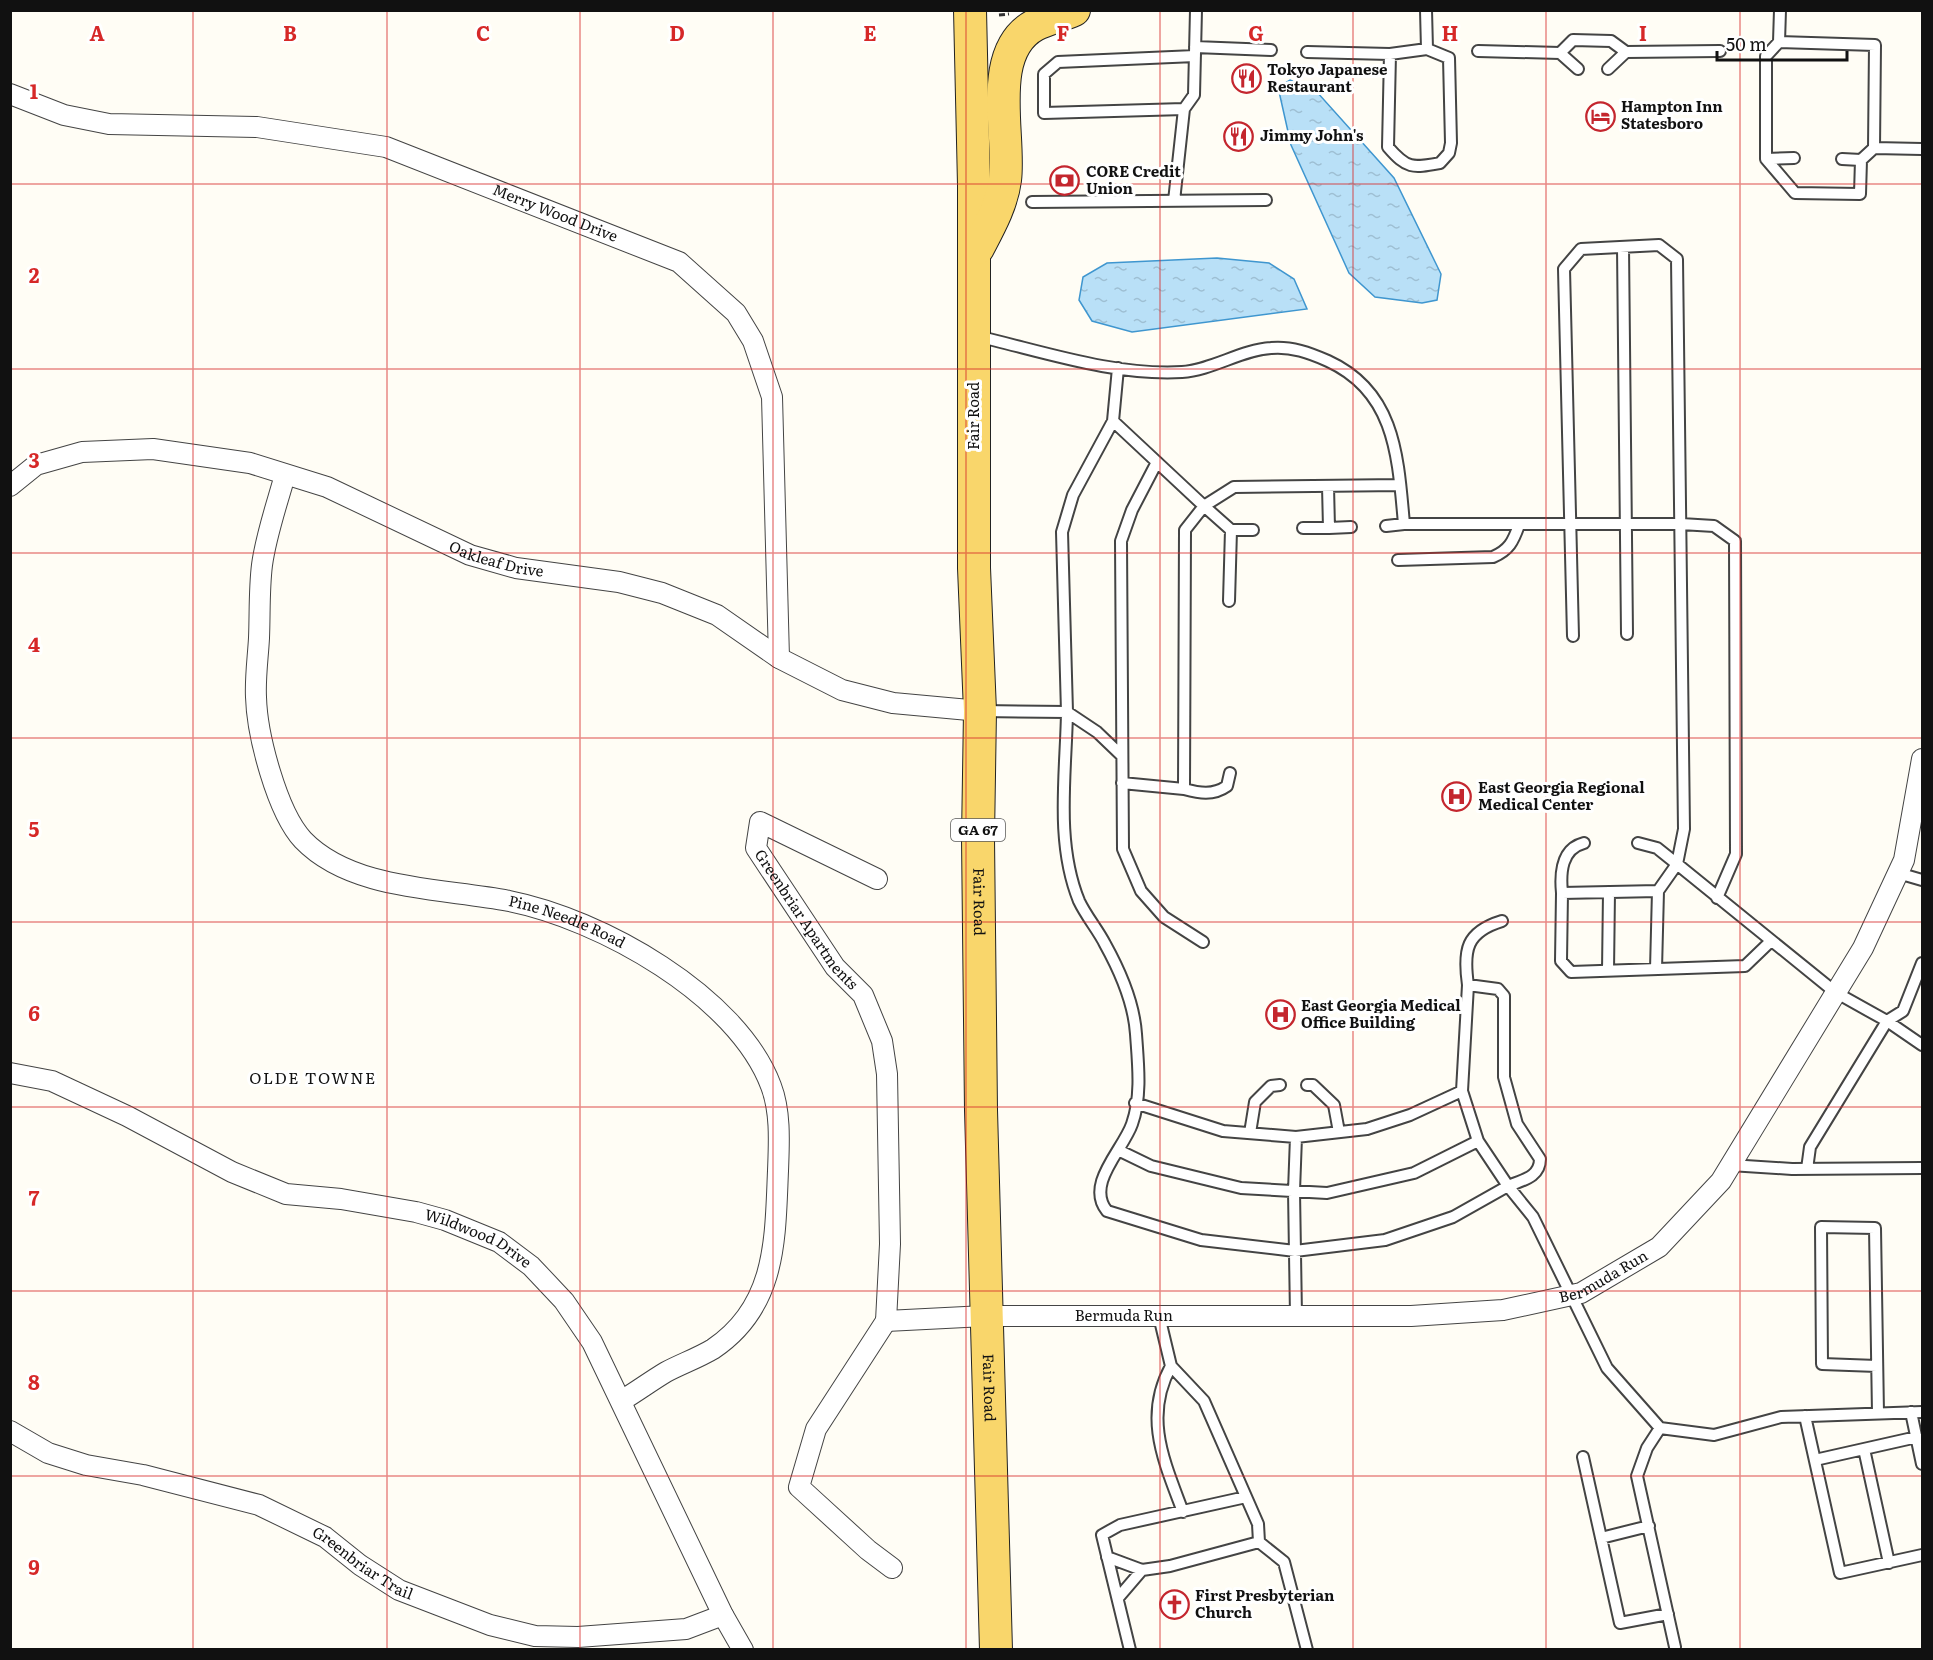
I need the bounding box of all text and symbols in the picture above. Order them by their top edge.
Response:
text: A [89,17,105,47]
text: B [283,17,297,47]
text: C [476,17,490,47]
text: D [669,17,685,47]
text: E [863,17,877,47]
text: F [1057,17,1070,47]
text: G [1248,17,1264,47]
text: H [1442,17,1458,47]
text: I [1639,17,1647,47]
scale bar [1717,24,1848,62]
text: 50 m [1726,30,1767,57]
place label: Tokyo Japanese Restaurant [1267,57,1388,97]
restaurant icon: Tokyo Japanese Restaurant [1230,63,1262,95]
text: 1 [30,75,38,105]
place label: Hampton Inn Statesboro [1621,94,1723,134]
hotel icon: Hampton Inn Statesboro [1584,100,1616,132]
restaurant icon: Jimmy John's [1223,120,1255,152]
place label: Jimmy John's [1260,123,1364,146]
place label: CORE Credit Union [1086,159,1181,199]
bank icon: CORE Credit Union [1049,165,1081,197]
street label: Merry Wood Drive [490,177,622,247]
text: 2 [29,259,40,289]
street label: Fair Road [961,382,984,450]
text: 3 [28,444,40,474]
street label: Oakleaf Drive [446,534,545,582]
text: 4 [28,628,40,658]
place label: East Georgia Regional Medical Center [1478,775,1645,815]
hospital icon: East Georgia Regional Medical Center [1441,781,1473,813]
text: 5 [29,813,40,843]
road number: GA 67 [951,819,1005,841]
street label: Greenbriar Apartments [750,844,864,994]
street label: Fair Road [968,868,992,936]
street label: Pine Needle Road [507,888,630,953]
place label: East Georgia Medical Office Building [1301,993,1461,1033]
text: 6 [28,997,40,1027]
hospital icon: East Georgia Medical Office Building [1264,999,1296,1031]
district label: OLDE TOWNE [249,1065,377,1089]
text: 7 [29,1182,40,1212]
street label: Wildwood Drive [422,1202,537,1273]
street label: Bermuda Run [1556,1243,1652,1308]
street label: Bermuda Run [1075,1303,1173,1326]
street label: Fair Road [978,1353,1003,1422]
text: 8 [28,1366,40,1396]
street label: Greenbriar Trail [309,1520,417,1604]
text: 9 [28,1551,40,1581]
place label: First Presbyterian Church [1195,1583,1335,1623]
church icon: First Presbyterian Church [1158,1589,1190,1621]

